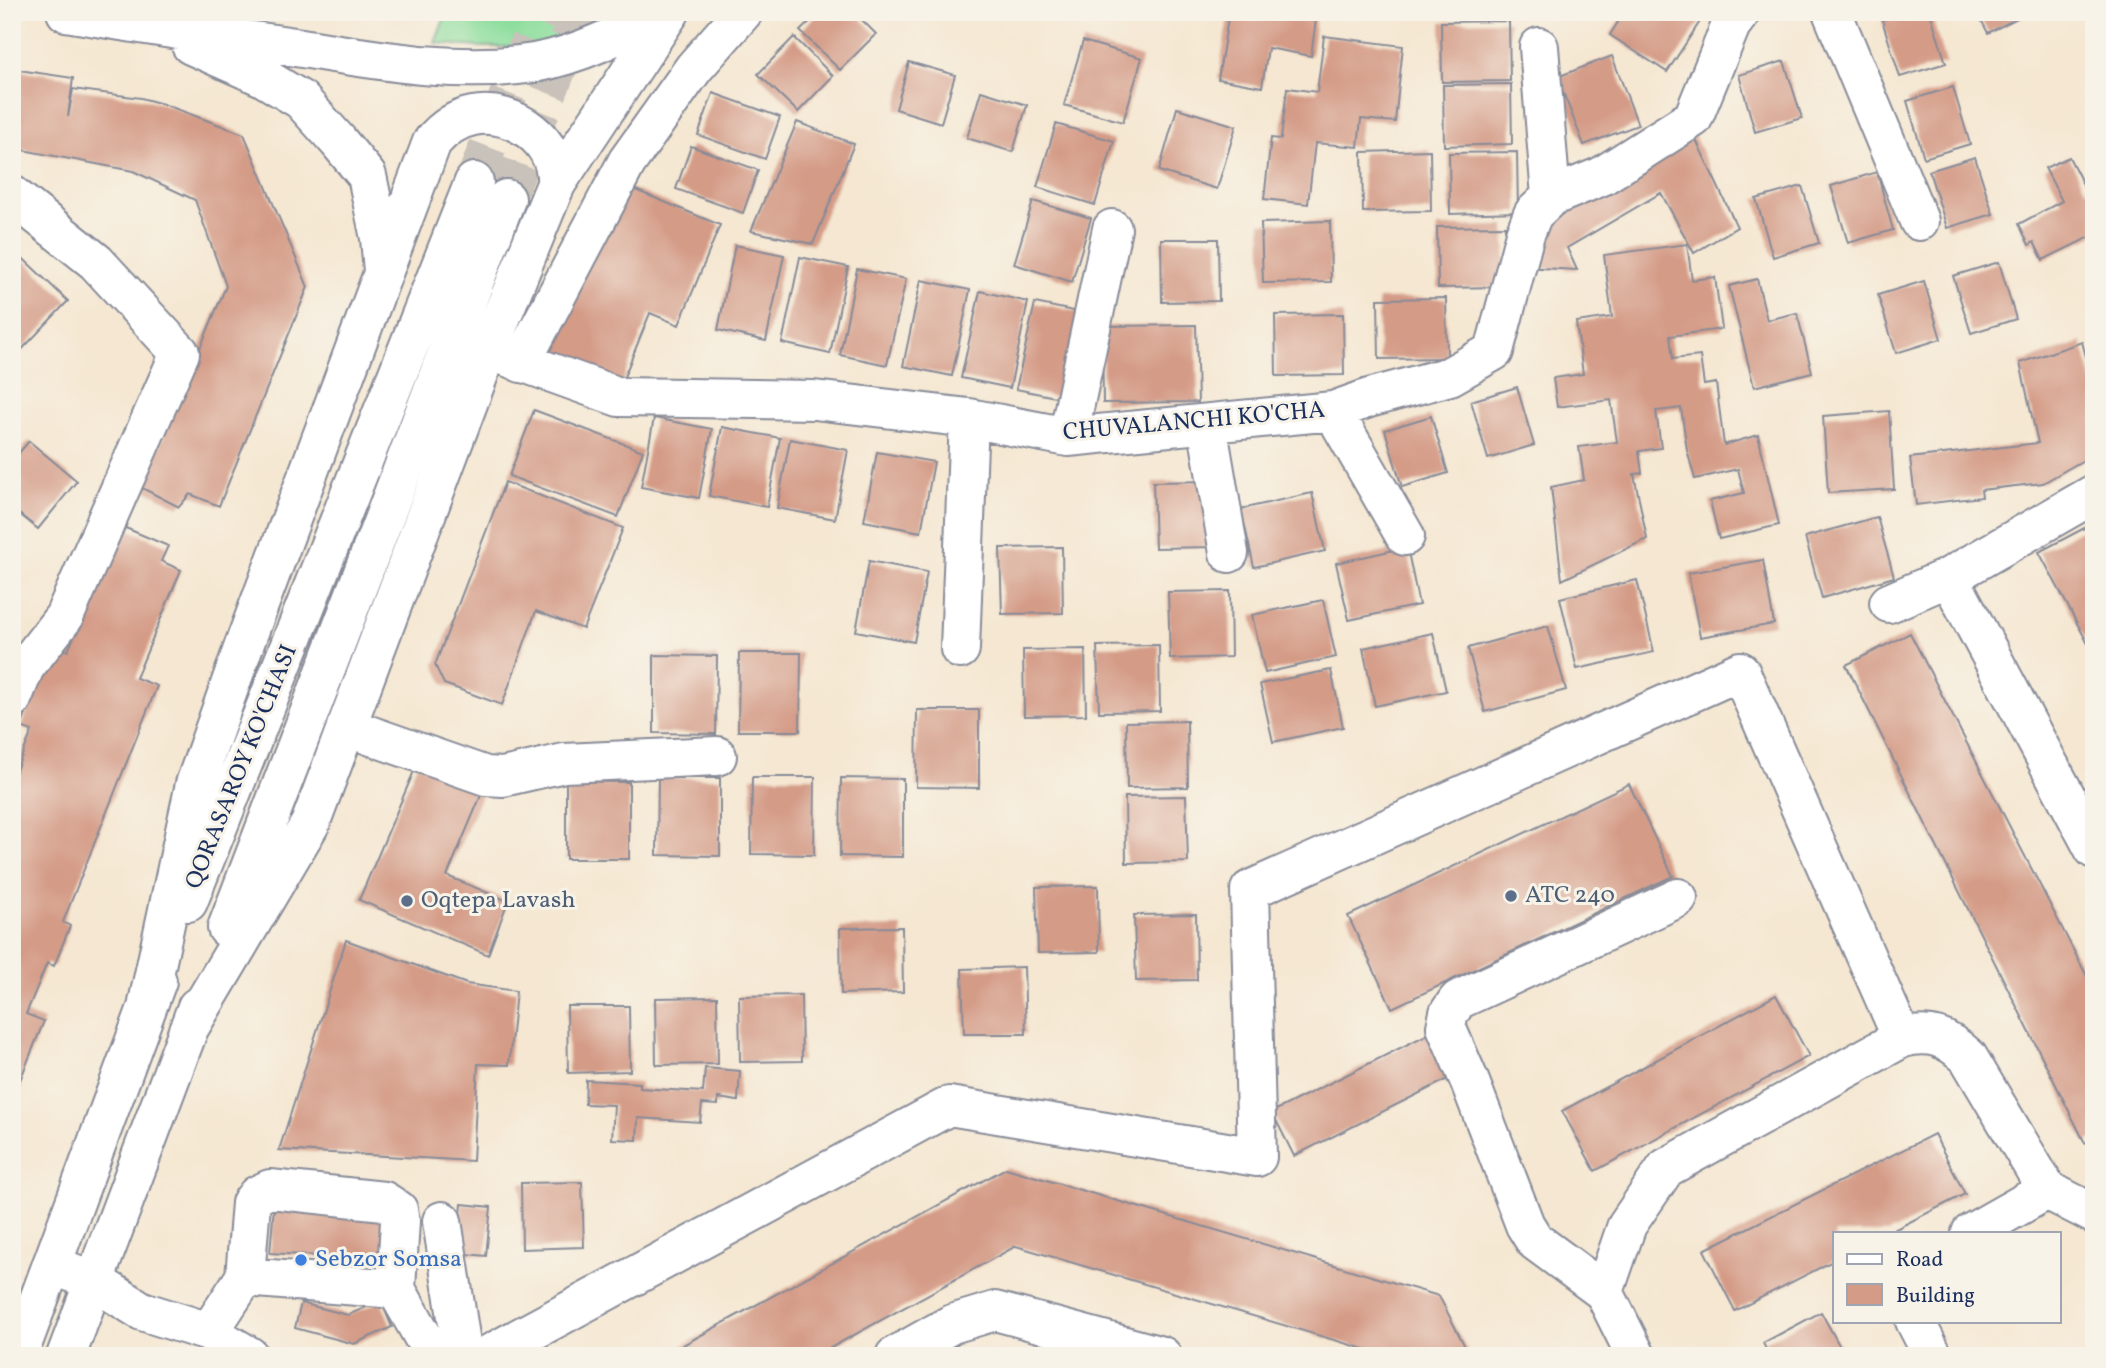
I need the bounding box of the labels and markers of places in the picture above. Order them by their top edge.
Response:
place label: АТС 240 [1525,879,1615,913]
place label: Oqtepa Lavash [421,884,576,918]
marker: АТС 240 [1503,888,1519,904]
marker: Oqtepa Lavash [399,893,415,909]
place label: Sebzor Somsa [315,1243,462,1277]
marker: Sebzor Somsa [293,1252,309,1268]

